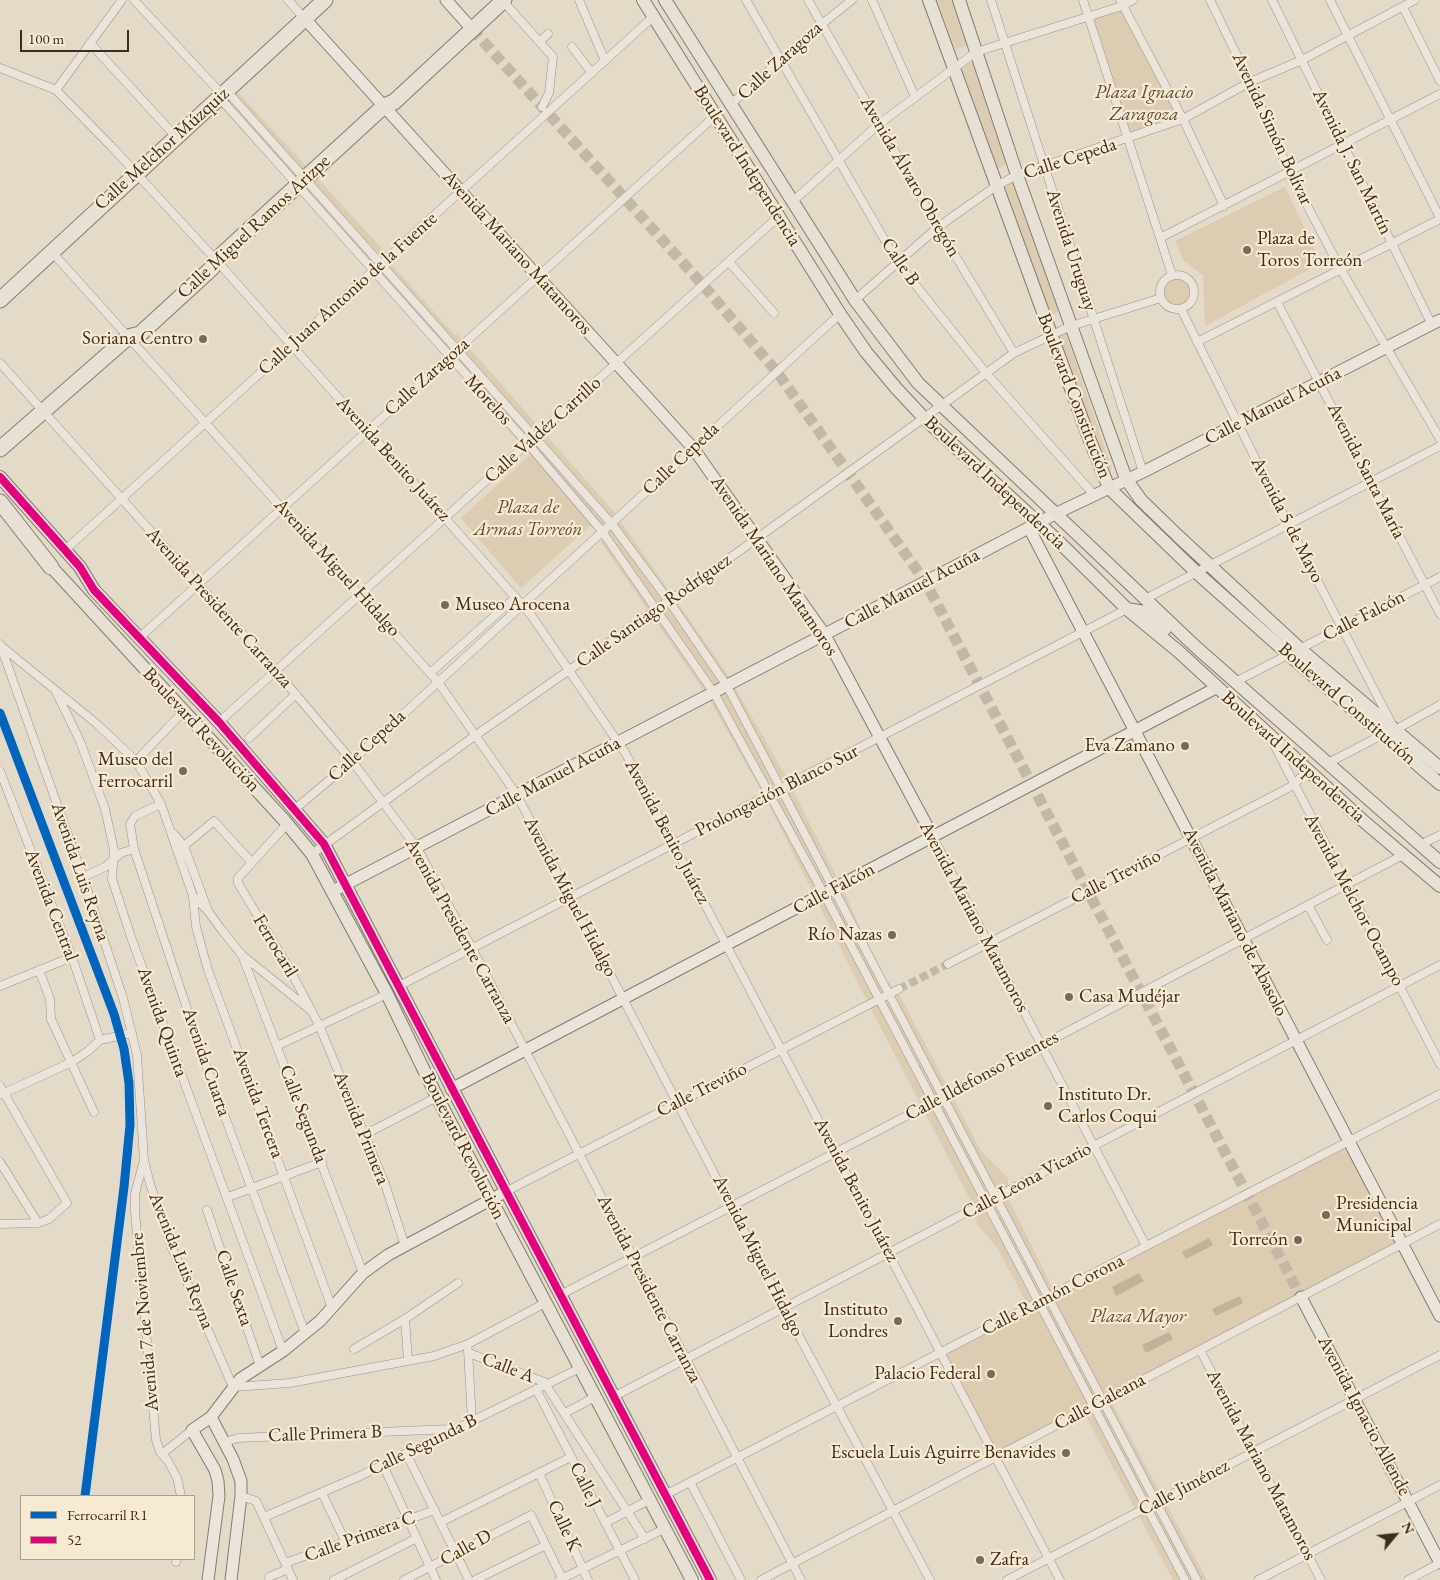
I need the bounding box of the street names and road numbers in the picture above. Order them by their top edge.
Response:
street label: Calle Zaragoza [733,17,827,105]
street label: Avenida Simón Bolívar [1227,49,1317,209]
street label: Boulevard Independencia [688,81,806,251]
street label: Calle Melchor Múzquiz [90,83,234,215]
street label: Avenida J. San Martín [1307,86,1397,238]
street label: Avenida Álvaro Obregón [855,93,965,261]
street label: Calle Cepeda [1021,133,1119,185]
street label: Calle Miguel Ramos Arizpe [173,150,335,304]
street label: Avenida Mariano Matamoros [437,166,597,340]
street label: Avenida Uruguay [1041,186,1101,314]
street label: Calle Juan Antonio de la Fuente [254,208,442,380]
street label: Calle B [876,234,924,290]
street label: Boulevard Constitución [1032,310,1116,482]
street label: Calle Zaragoza [380,333,474,421]
street label: Calle Manuel Acuña [1201,362,1345,450]
street label: Morelos [459,370,517,430]
street label: Calle Valdéz Carrillo [480,372,606,488]
street label: Avenida Benito Juárez [331,392,455,526]
street label: Avenida Santa María [1322,399,1410,543]
street label: Boulevard Independencia [919,411,1071,555]
street label: Calle Cepeda [638,418,724,500]
street label: Avenida 5 de Mayo [1246,453,1328,587]
street label: Avenida Mariano Matamoros [705,471,843,661]
street label: Avenida Miguel Hidalgo [269,494,405,642]
street label: Avenida Presidente Carranza [141,523,297,693]
street label: Calle Manuel Acuña [840,544,984,634]
street label: Calle Santiago Rodríguez [572,549,736,673]
street label: Calle Falcón [1319,586,1409,646]
street label: Boulevard Constitución [1273,638,1421,770]
street label: Boulevard Revolución [137,663,265,797]
street label: Boulevard Independencia [1216,686,1370,828]
street label: Calle Cepeda [323,705,411,787]
street label: Calle Manuel Acuña [481,732,625,822]
street label: Prolongación Blanco Sur [691,740,863,842]
street label: Avenida Benito Juárez [619,756,715,908]
street label: Avenida Luis Reyna [46,800,114,944]
street label: Avenida Melchor Ocampo [1299,810,1409,990]
street label: Avenida Miguel Hidalgo [518,813,622,981]
street label: Avenida Mariano Matamoros [914,818,1034,1016]
street label: Avenida Mariano de Abasolo [1177,824,1293,1020]
street label: Avenida Presidente Carranza [400,834,520,1028]
street label: Calle Treviño [1067,845,1165,909]
street label: Avenida Central [19,846,83,964]
street label: Calle Falcón [789,858,879,920]
street label: Ferrocaril [247,910,303,982]
street label: Avenida Quinta [132,964,192,1080]
street label: Avenida Cuarta [177,1005,235,1119]
street label: Calle Ildefonso Fuentes [901,1026,1063,1126]
street label: Avenida Tercera [227,1045,289,1161]
street label: Calle Treviño [653,1058,751,1122]
street label: Calle Segunda [274,1062,332,1166]
street label: Avenida Primera [328,1068,394,1188]
street label: Boulevard Revolución [416,1069,510,1223]
street label: Avenida Benito Juárez [808,1114,904,1266]
street label: Calle Leona Vicario [959,1137,1095,1225]
street label: Avenida Miguel Hidalgo [707,1172,809,1340]
street label: Avenida Luis Reyna [143,1189,219,1333]
street label: Avenida Presidente Carranza [592,1191,706,1387]
street label: Avenida 7 de Noviembre [126,1232,164,1412]
street label: Calle Sexta [210,1247,258,1329]
street label: Calle Ramón Corona [978,1249,1128,1341]
street label: Avenida Ignacio Allende [1312,1332,1416,1500]
street label: Calle A [478,1348,538,1388]
street label: Avenida Mariano Matamoros [1201,1366,1321,1564]
street label: Calle Galeana [1051,1368,1149,1436]
street label: Calle Segunda B [365,1409,481,1481]
street label: Calle Primera B [268,1421,382,1447]
street label: Calle Jiménez [1135,1455,1233,1521]
street label: Calle J [564,1459,606,1511]
street label: Calle K [542,1497,586,1555]
street label: Calle Primera C [301,1506,419,1568]
street label: Calle D [436,1525,496,1571]

